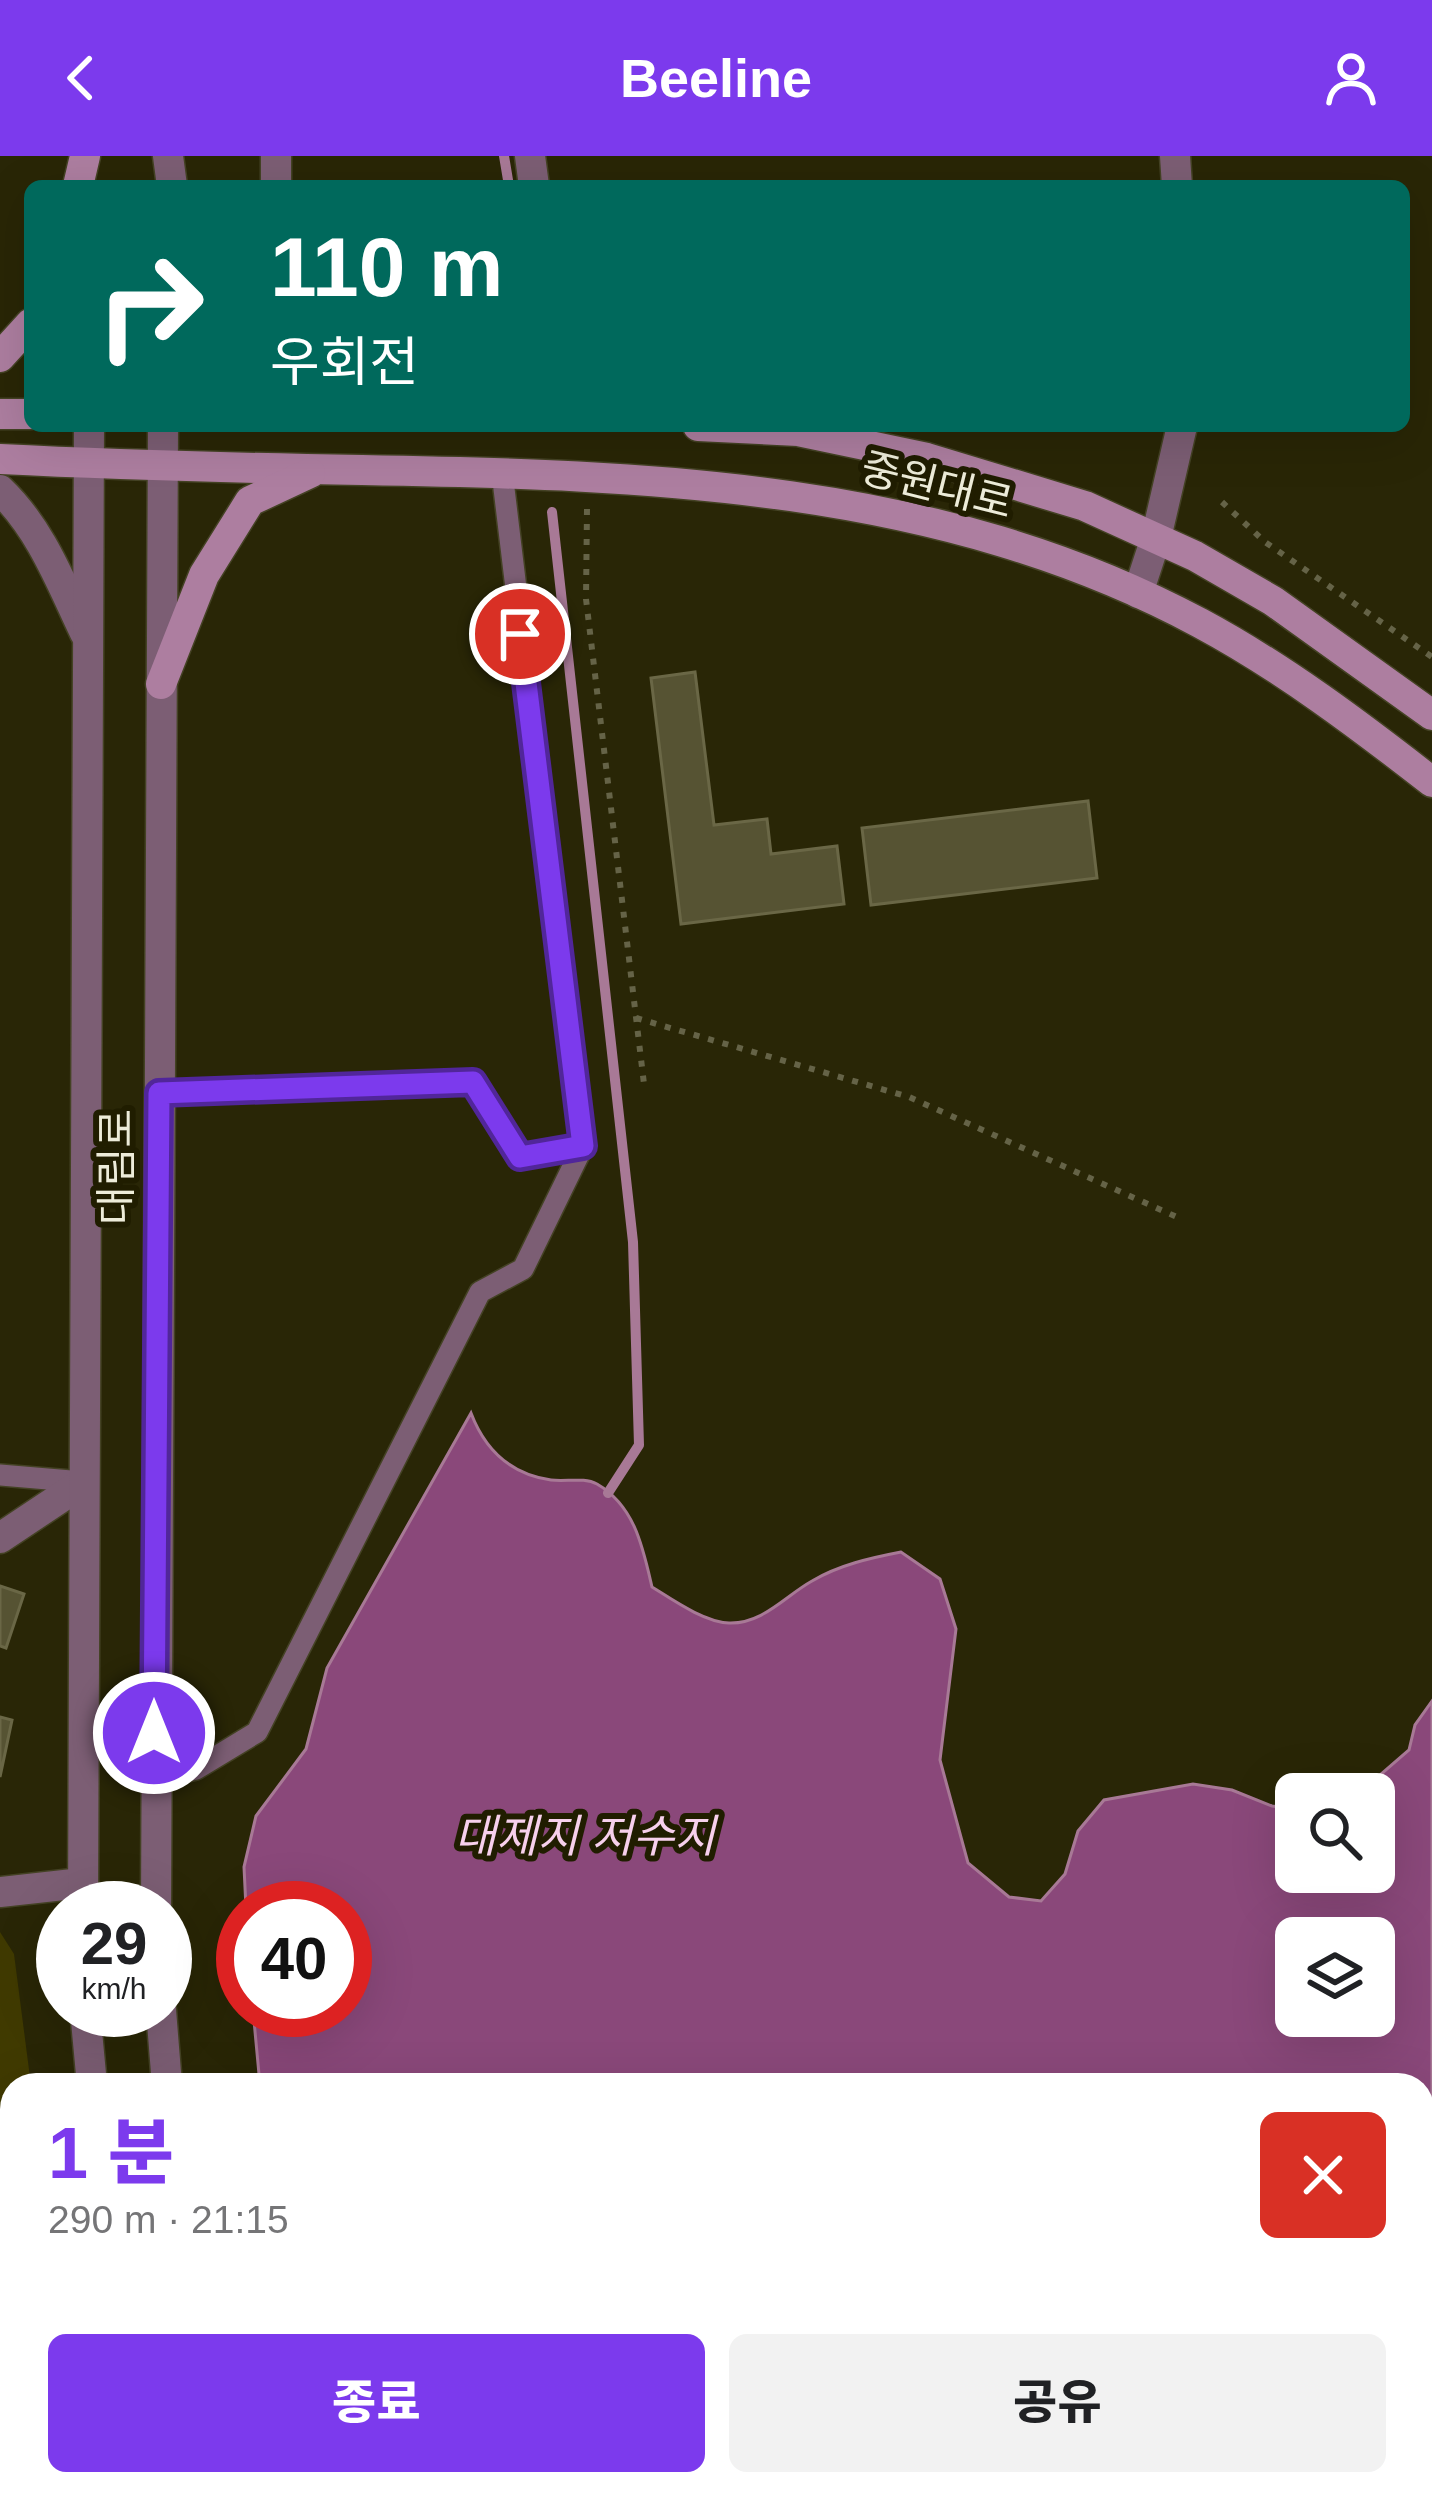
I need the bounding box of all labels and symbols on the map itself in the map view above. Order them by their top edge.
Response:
street label: 중원대로 [856,444,1018,527]
pin [469,583,571,685]
street label: 대림로 [93,1109,140,1225]
position arrow [91,1670,217,1796]
water label: 대제지 저수지 [455,1811,719,1862]
speed limit sign: 40 [216,1881,372,2037]

